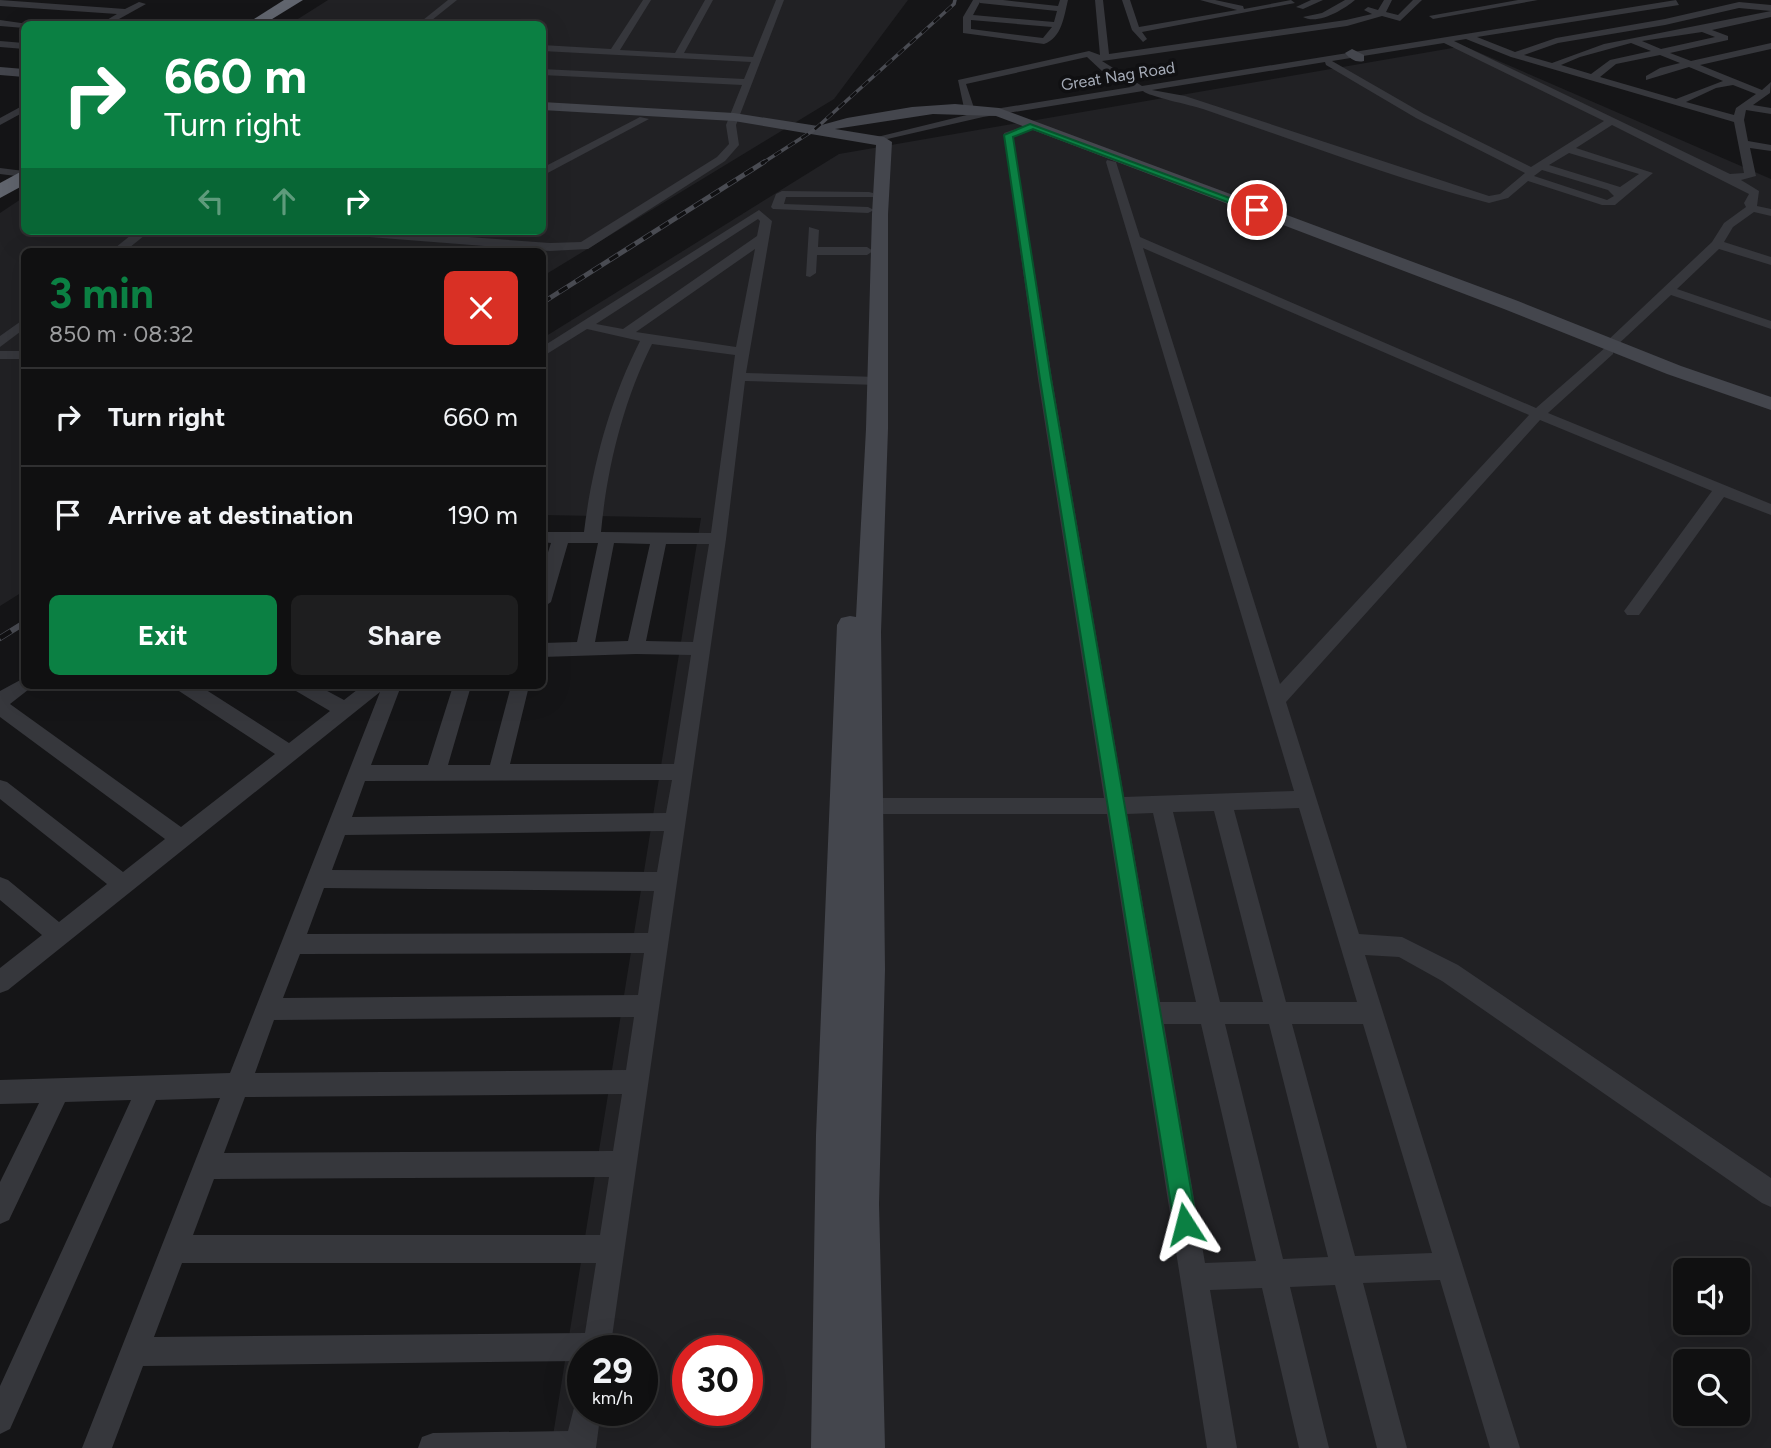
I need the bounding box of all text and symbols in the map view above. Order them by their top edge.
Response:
text: 660 m [164,46,307,105]
icon: right [49,49,140,140]
street label: Great Nag Road [1060,58,1176,94]
text: Turn right [164,106,302,144]
pin [1227,180,1287,240]
icon: left [192,182,230,220]
icon: ahead [265,182,303,220]
icon: right [338,182,376,220]
icon: arrive [1238,191,1276,229]
text: 3 min [49,268,154,319]
button: close [444,271,518,345]
text: 850 m · 08:32 [49,320,194,348]
icon: right [49,398,87,436]
text: Turn right [108,401,225,433]
text: 660 m [443,401,518,433]
icon: arrive [49,496,87,534]
text: Arrive at destination [108,499,353,531]
text: 190 m [447,499,518,531]
button: Exit [49,595,277,675]
button: Share [291,595,518,675]
position arrow [1148,1187,1222,1261]
map controls [1673,1258,1750,1426]
button: sound [1673,1258,1750,1335]
speed limit sign: 30 [672,1335,763,1426]
button: search [1673,1349,1750,1426]
text: 29 [592,1350,633,1392]
text: km/h [592,1387,633,1409]

